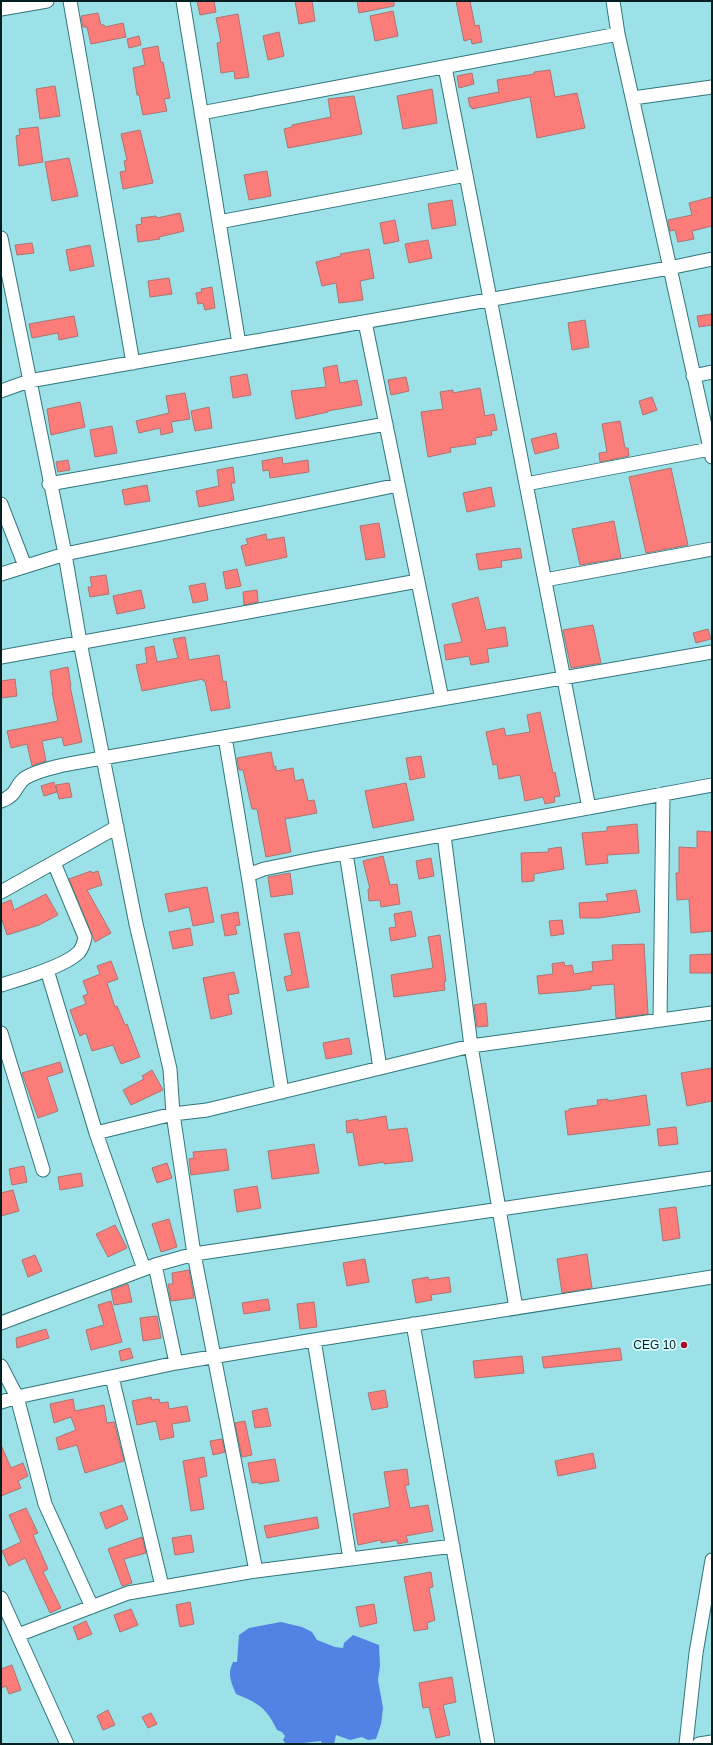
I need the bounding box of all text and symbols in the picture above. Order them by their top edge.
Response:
place label: CEG 10 [633,1338,676,1352]
marker: CEG 10 [679,1340,689,1350]

